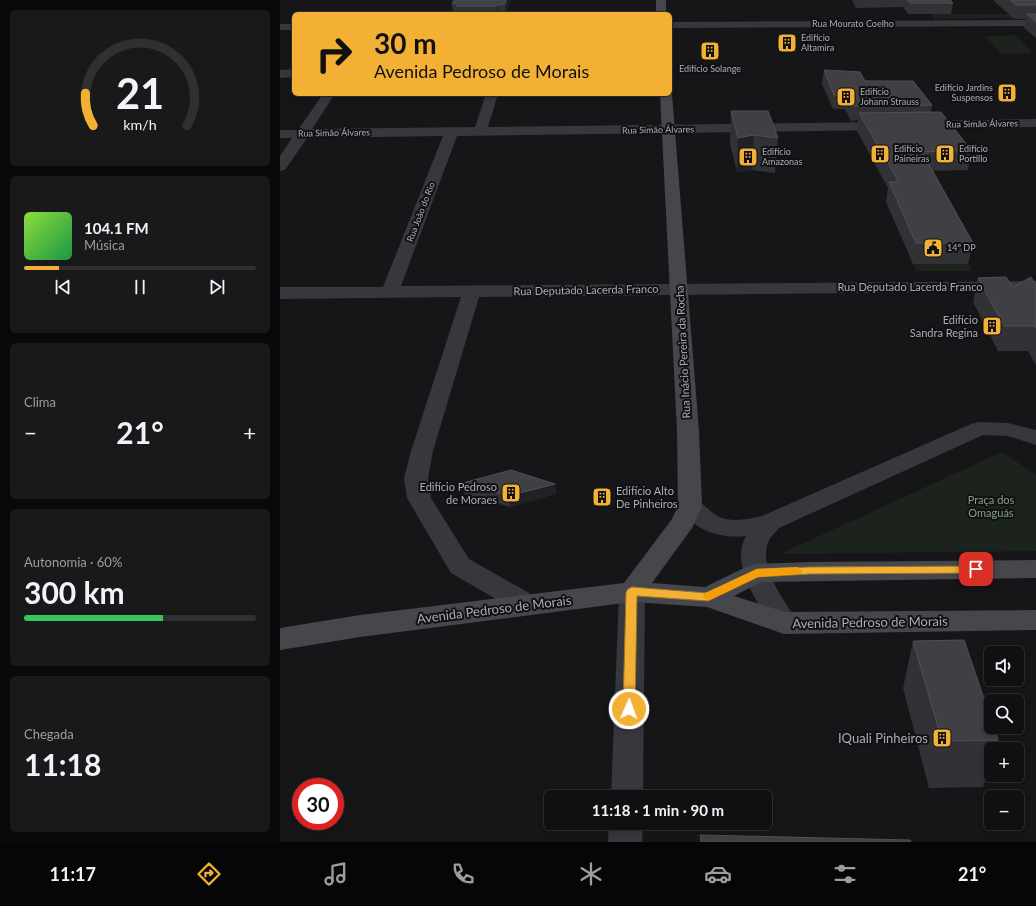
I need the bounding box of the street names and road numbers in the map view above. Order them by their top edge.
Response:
street label: Rua Mourato Coelho [812,18,894,29]
street label: Rua Simão Álvares [946,117,1018,130]
street label: Rua Simão Álvares [622,123,694,136]
street label: Rua Simão Álvares [298,126,370,139]
street label: Rua João do Rio [404,180,437,243]
street label: Rua Deputado Lacerda Franco [837,280,983,293]
street label: Rua Deputado Lacerda Franco [513,282,659,297]
street label: Rua Inácio Pereira da Rocha [673,285,692,419]
street label: Avenida Pedroso de Morais [416,592,572,626]
street label: Avenida Pedroso de Morais [792,613,948,631]

